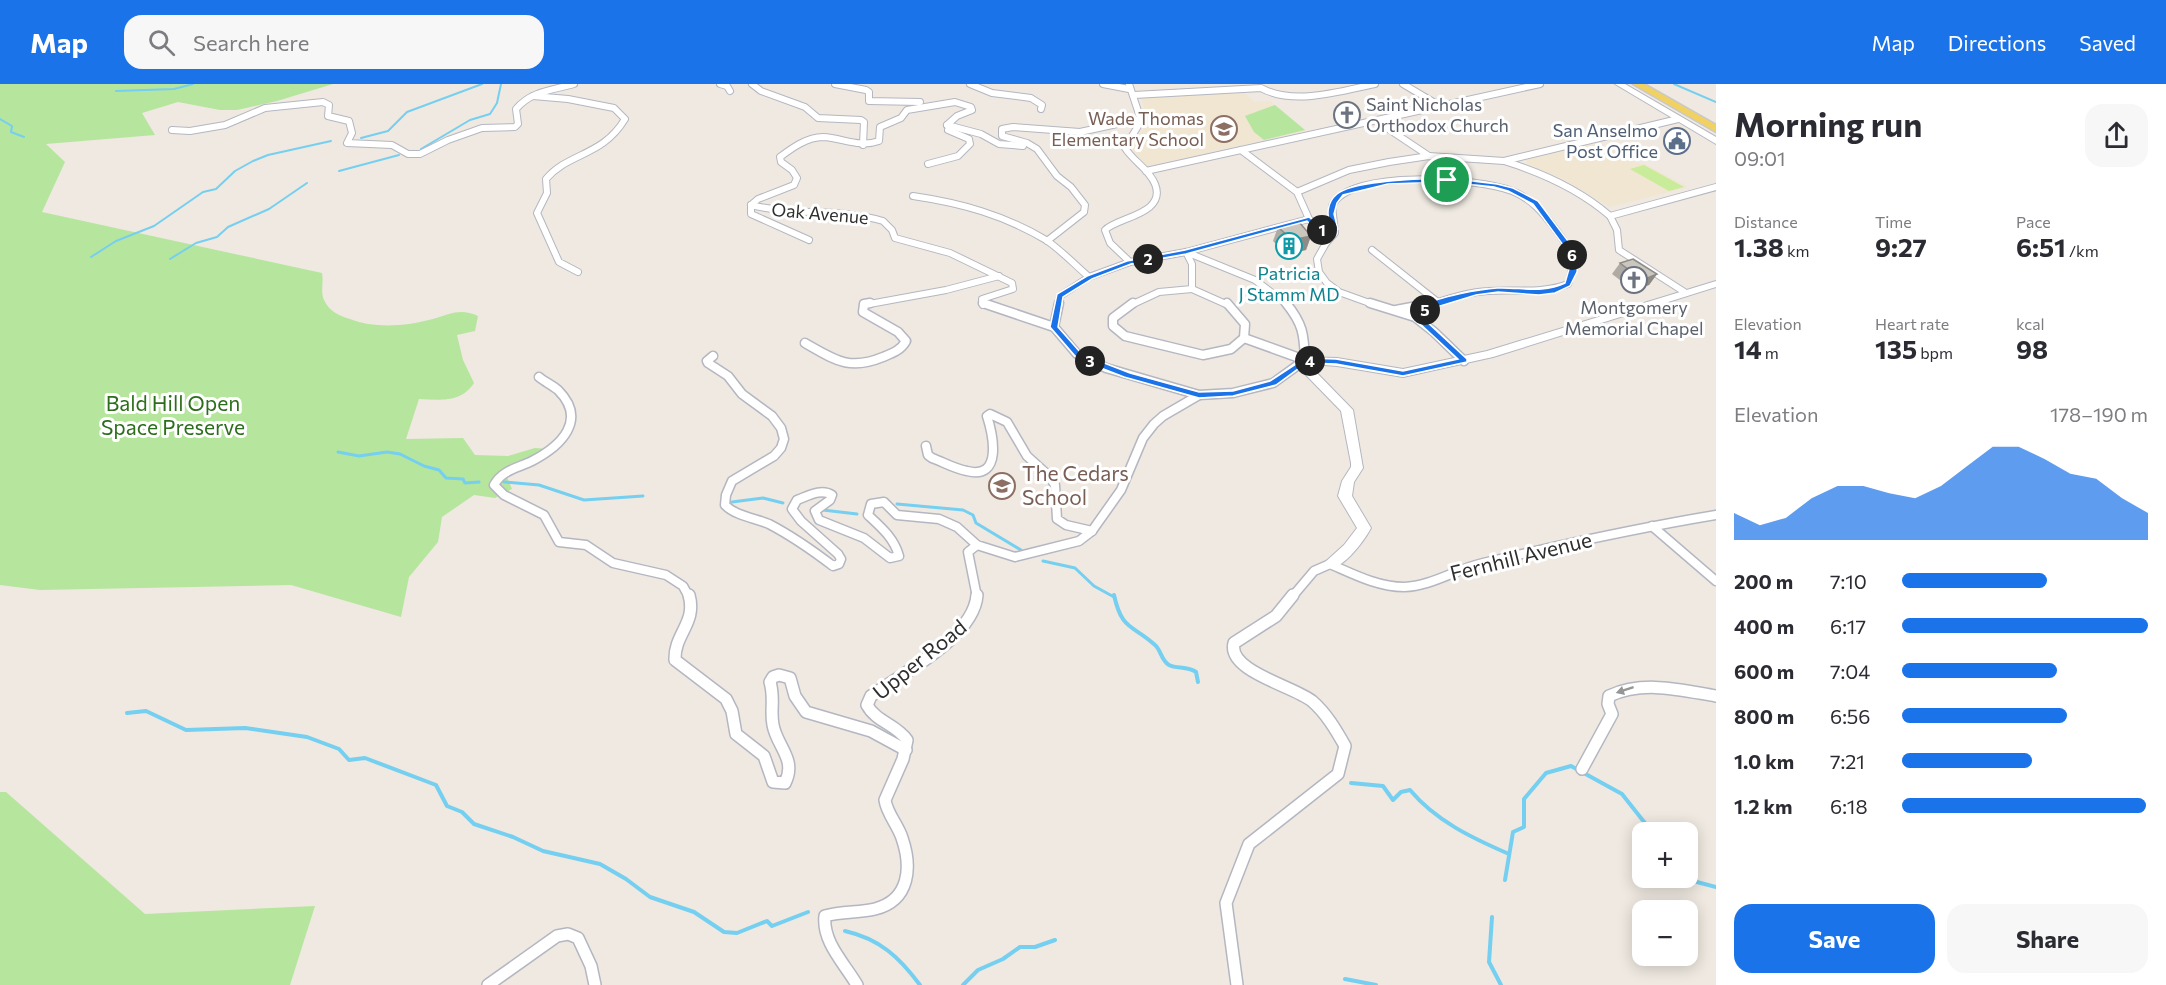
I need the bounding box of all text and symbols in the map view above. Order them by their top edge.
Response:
search box [124,15,544,69]
text: Map [30,25,88,59]
icon: search [145,26,178,59]
text: Search here [193,29,309,56]
text: Map [1872,30,1915,55]
text: Directions [1948,30,2046,55]
text: Saved [2079,30,2136,55]
place label: Saint Nicholas Orthodox Church [1366,93,1509,136]
church icon: Saint Nicholas Orthodox Church [1332,100,1362,130]
text: Morning run [1734,103,1922,144]
button: share [2085,104,2148,167]
place label: Wade Thomas Elementary School [1051,107,1204,150]
school or university icon: Wade Thomas Elementary School [1209,114,1239,144]
place label: San Anselmo Post Office [1553,119,1658,162]
public building icon: San Anselmo Post Office [1662,126,1692,156]
text: 09:01 [1734,146,1786,170]
pin [1421,154,1472,205]
icon: arrive [1430,163,1463,196]
street label: Oak Avenue [771,198,870,228]
text: Distance [1734,212,1798,231]
text: Time [1875,212,1912,231]
text: Pace [2016,212,2051,231]
pin: 1 [1307,215,1337,245]
text: 1 [1318,220,1326,239]
building icon: Patricia J Stamm MD [1274,231,1304,261]
text: 1.38 [1734,231,1784,262]
text: 9:27 [1875,231,1927,262]
text: 6:51 [2016,231,2066,262]
pin: 6 [1557,240,1587,270]
text: km [1784,241,1810,260]
text: /km [2066,241,2099,260]
pin: 2 [1133,244,1163,274]
text: 6 [1567,245,1577,264]
text: 2 [1143,249,1153,268]
place label: Patricia J Stamm MD [1238,262,1340,305]
church icon: Montgomery Memorial Chapel [1619,265,1649,295]
pin: 5 [1410,295,1440,325]
place label: Montgomery Memorial Chapel [1564,296,1704,339]
text: 5 [1420,300,1430,319]
text: Elevation [1734,314,1802,333]
text: Heart rate [1875,314,1949,333]
text: kcal [2016,314,2045,333]
text: 14 [1734,333,1762,364]
text: 135 [1875,333,1917,364]
text: 98 [2016,333,2048,364]
text: m [1762,343,1779,362]
text: bpm [1917,343,1953,362]
pin: 3 [1075,346,1105,376]
pin: 4 [1295,346,1325,376]
text: 3 [1085,351,1095,370]
text: 4 [1305,351,1315,370]
park label: Bald Hill Open Space Preserve [101,390,245,439]
text: Elevation [1734,402,1819,426]
text: 178–190 m [2050,402,2148,426]
place label: The Cedars School [1022,460,1129,509]
school or university icon: The Cedars School [987,471,1017,501]
street label: Fernhill Avenue [1447,526,1594,585]
text: 200 m [1734,569,1793,593]
text: 7:10 [1830,569,1867,593]
street label: Upper Road [867,614,971,704]
text: 400 m [1734,614,1794,638]
text: 6:17 [1830,614,1866,638]
text: 600 m [1734,659,1794,683]
text: 7:04 [1830,659,1870,683]
one-way arrow [1615,686,1633,695]
text: 800 m [1734,704,1794,728]
text: 6:56 [1830,704,1871,728]
text: 1.0 km [1734,749,1794,773]
text: 7:21 [1830,749,1865,773]
text: 1.2 km [1734,794,1792,818]
text: 6:18 [1830,794,1868,818]
map controls [1632,822,1698,966]
button: + [1632,822,1698,888]
button: − [1632,900,1698,966]
button: Save [1734,904,1935,973]
button: Share [1947,904,2148,973]

